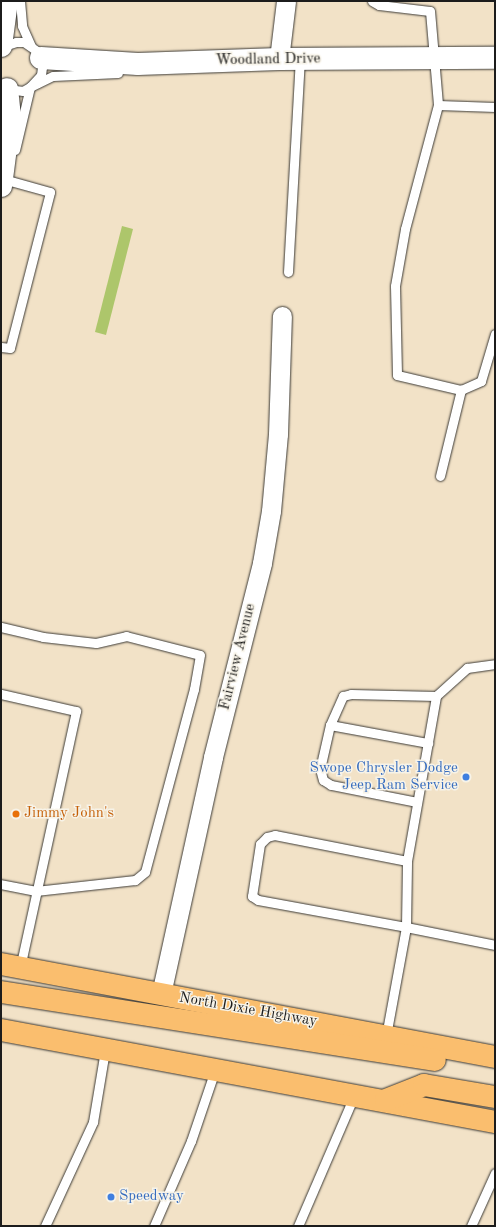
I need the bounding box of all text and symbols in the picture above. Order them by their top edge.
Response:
street label: Woodland Drive [215,50,321,70]
street label: Fairview Avenue [216,602,260,712]
place label: Swope Chrysler Dodge Jeep Ram Service [309,759,458,794]
marker: Swope Chrysler Dodge Jeep Ram Service [461,772,471,782]
place label: Jimmy John's [24,805,114,823]
marker: Jimmy John's [11,809,21,819]
street label: North Dixie Highway [178,989,318,1031]
place label: Speedway [119,1188,184,1206]
marker: Speedway [106,1192,116,1202]

